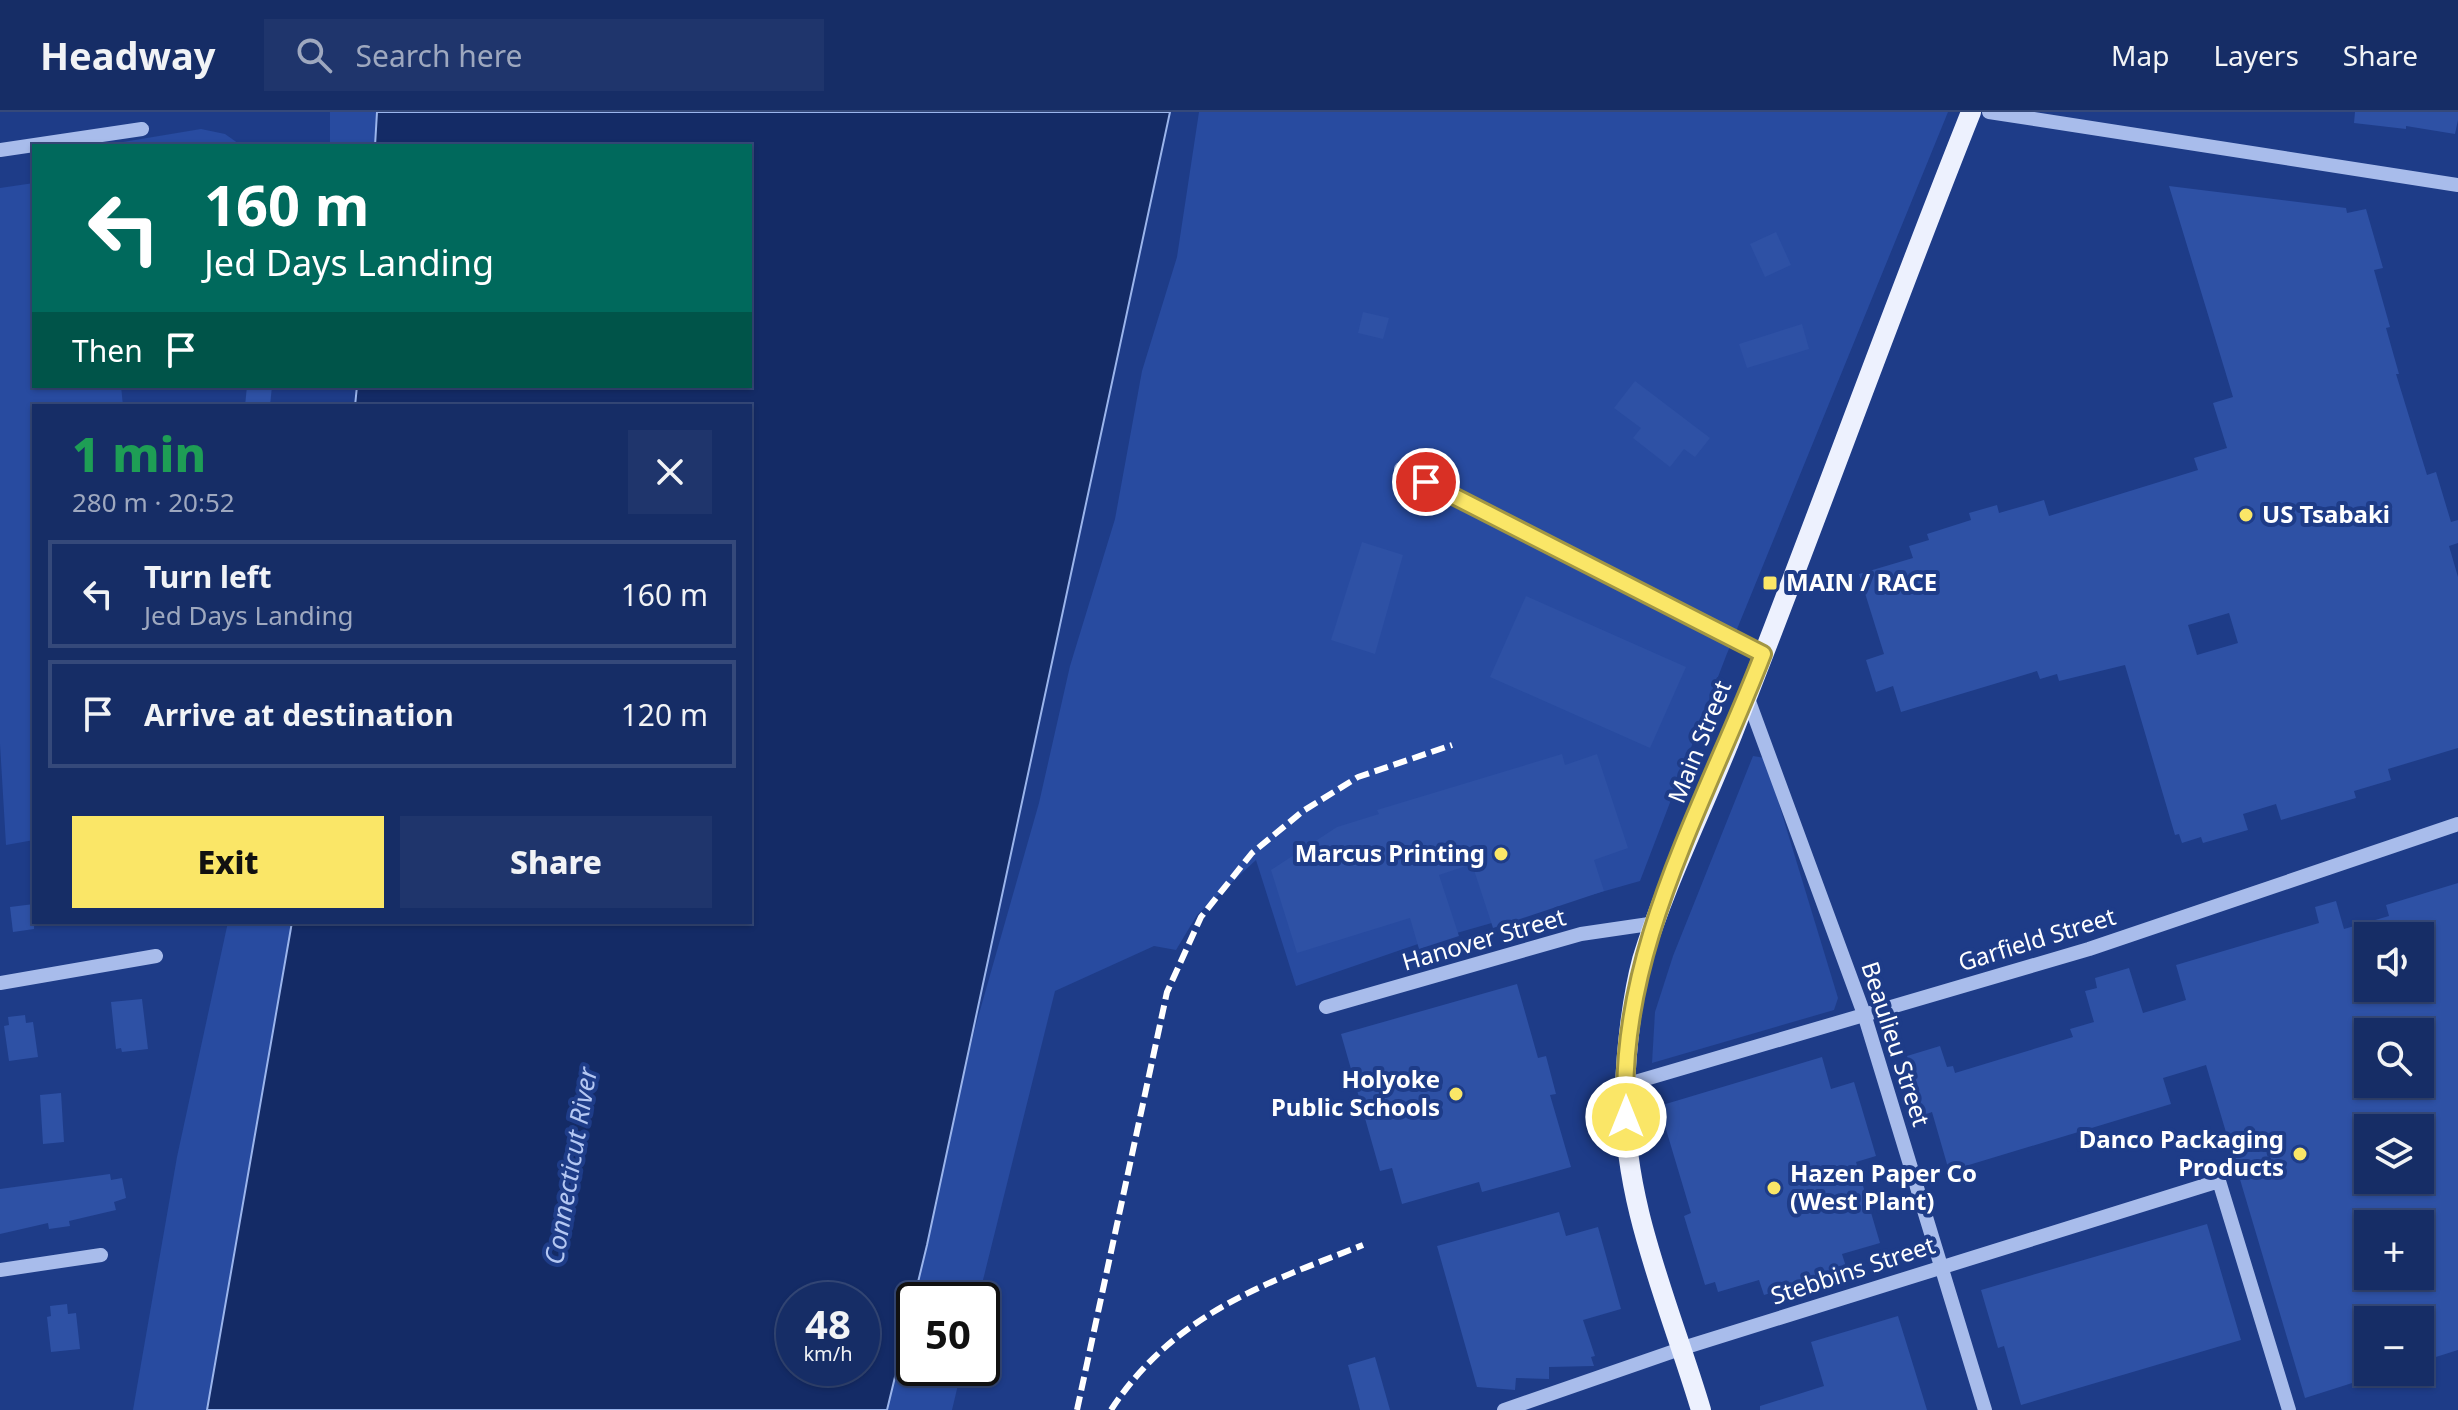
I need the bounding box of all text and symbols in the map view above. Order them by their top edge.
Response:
search box [264,19,824,91]
text: Headway [40,29,216,81]
icon: search [292,33,336,77]
text: Search here [356,35,522,76]
text: Map [2111,36,2169,74]
text: Layers [2213,36,2299,74]
text: Share [2343,36,2418,74]
text: 160 m [204,166,369,242]
icon: left [72,176,176,280]
text: Jed Days Landing [204,238,494,287]
icon: arrive [159,328,203,372]
text: Then [72,330,143,371]
text: 1 min [72,421,206,486]
button: close [628,430,712,514]
pin [1392,448,1460,516]
icon: arrive [1404,460,1448,504]
text: 280 m · 20:52 [72,484,235,520]
place label: US Tsabaki [2262,497,2390,530]
marker: US Tsabaki [2237,506,2255,524]
text: Turn left [144,556,272,597]
place label: MAIN / RACE [1786,565,1937,598]
icon: left [76,572,120,616]
text: 160 m [621,574,708,615]
marker: MAIN / RACE [1761,574,1779,592]
text: Jed Days Landing [144,597,354,633]
street label: Main Street [1659,675,1738,808]
icon: arrive [76,692,120,736]
text: Arrive at destination [144,694,454,735]
text: 120 m [621,694,708,735]
button: Exit [72,816,384,908]
button: Share [400,816,712,908]
place label: Marcus Printing [1295,836,1485,869]
marker: Marcus Printing [1492,845,1510,863]
street label: Hanover Street [1398,899,1570,978]
street label: Garfield Street [1954,899,2120,978]
map controls [2354,922,2434,1386]
button: sound [2354,922,2434,1002]
street label: Beaulieu Street [1854,957,1939,1130]
button: search [2354,1018,2434,1098]
place label: Holyoke Public Schools [1271,1062,1440,1123]
water label: Connecticut River [535,1063,605,1267]
position arrow [1584,1075,1668,1159]
marker: Holyoke Public Schools [1447,1085,1465,1103]
button: layers [2354,1114,2434,1194]
place label: Danco Packaging Products [2079,1122,2284,1183]
marker: Danco Packaging Products [2291,1145,2309,1163]
place label: Hazen Paper Co (West Plant) [1790,1156,1977,1217]
marker: Hazen Paper Co (West Plant) [1765,1179,1783,1197]
button: + [2354,1210,2434,1290]
street label: Stebbins Street [1766,1227,1939,1312]
speed limit sign: 50 [896,1282,1000,1386]
text: 48 [805,1296,851,1351]
button: − [2354,1306,2434,1386]
text: km/h [803,1340,853,1367]

